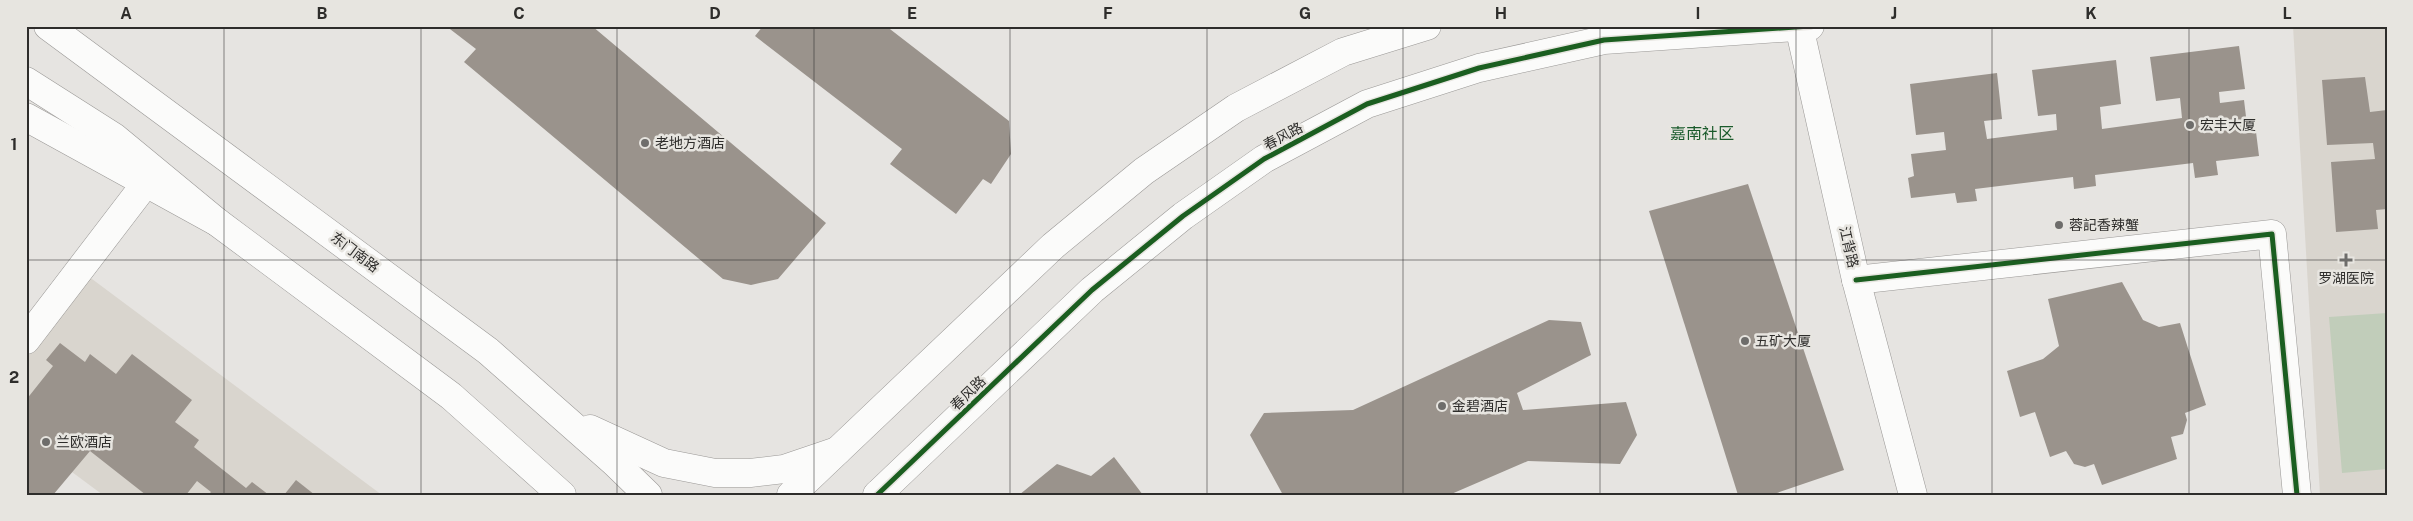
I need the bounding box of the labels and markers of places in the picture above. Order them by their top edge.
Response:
place label: 宏丰大厦 [2200,117,2256,133]
marker: 宏丰大厦 [2184,119,2196,131]
place label: 老地方酒店 [655,135,725,151]
marker: 老地方酒店 [639,137,651,149]
place label: 蓉記香辣蟹 [2069,217,2139,233]
marker: 蓉記香辣蟹 [2053,219,2065,231]
marker: 罗湖医院 [2339,253,2353,267]
place label: 罗湖医院 [2318,270,2374,286]
place label: 五矿大厦 [1755,333,1811,349]
marker: 五矿大厦 [1739,335,1751,347]
place label: 金碧酒店 [1452,398,1508,414]
marker: 金碧酒店 [1436,400,1448,412]
place label: 兰欧酒店 [56,434,112,450]
marker: 兰欧酒店 [40,436,52,448]

